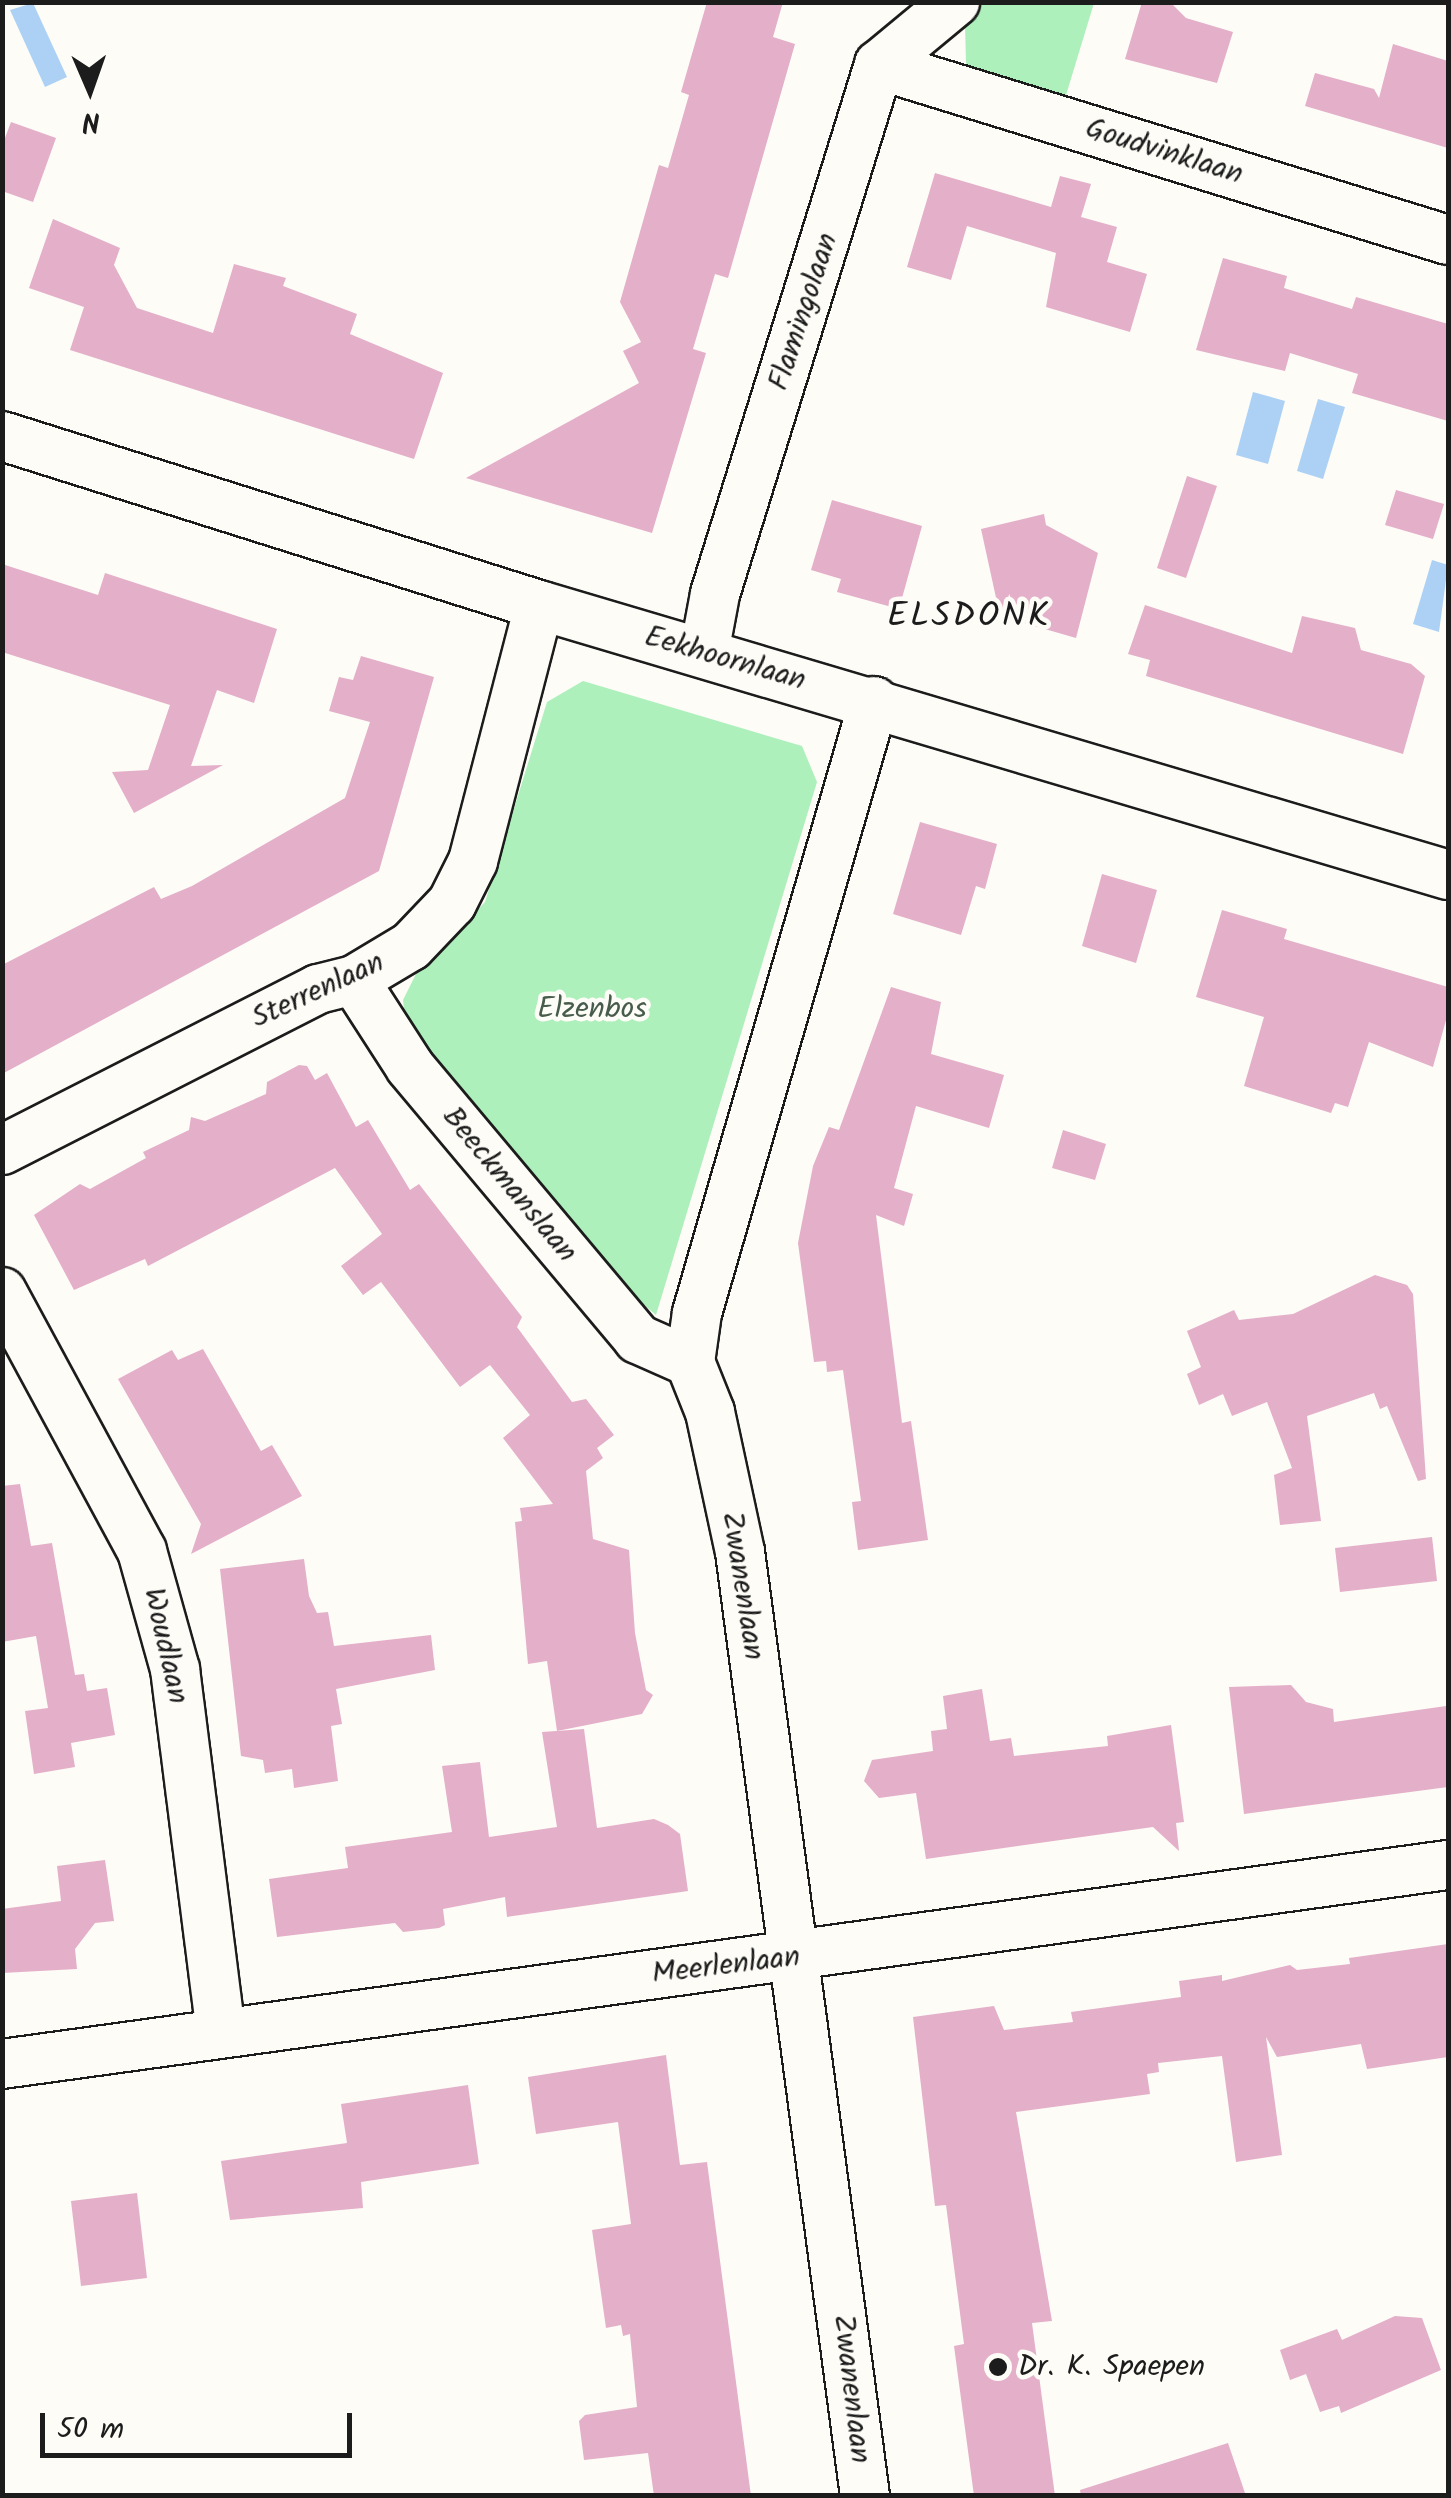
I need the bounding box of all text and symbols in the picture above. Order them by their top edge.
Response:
north arrow [40,40,140,140]
text: N [81,98,101,143]
street label: Goudvinklaan [1081,111,1247,193]
street label: Flamingolaan [762,229,846,395]
district label: ELSDONK [887,596,1051,638]
street label: Eekhoornlaan [640,619,810,699]
street label: Sterrenlaan [246,945,390,1037]
park label: Elzenbos [537,991,647,1027]
street label: Beeckmanslaan [434,1100,584,1270]
street label: Zwanenlaan [713,1509,771,1663]
street label: Woudlaan [134,1584,196,1708]
street label: Meerlenlaan [650,1939,802,1993]
street label: Zwanenlaan [824,2312,878,2466]
place label: Dr. K. Spaepen [1018,2349,1205,2385]
marker: Dr. K. Spaepen [987,2356,1009,2378]
scale bar [45,2393,358,2455]
text: 50 m [57,2406,124,2454]

